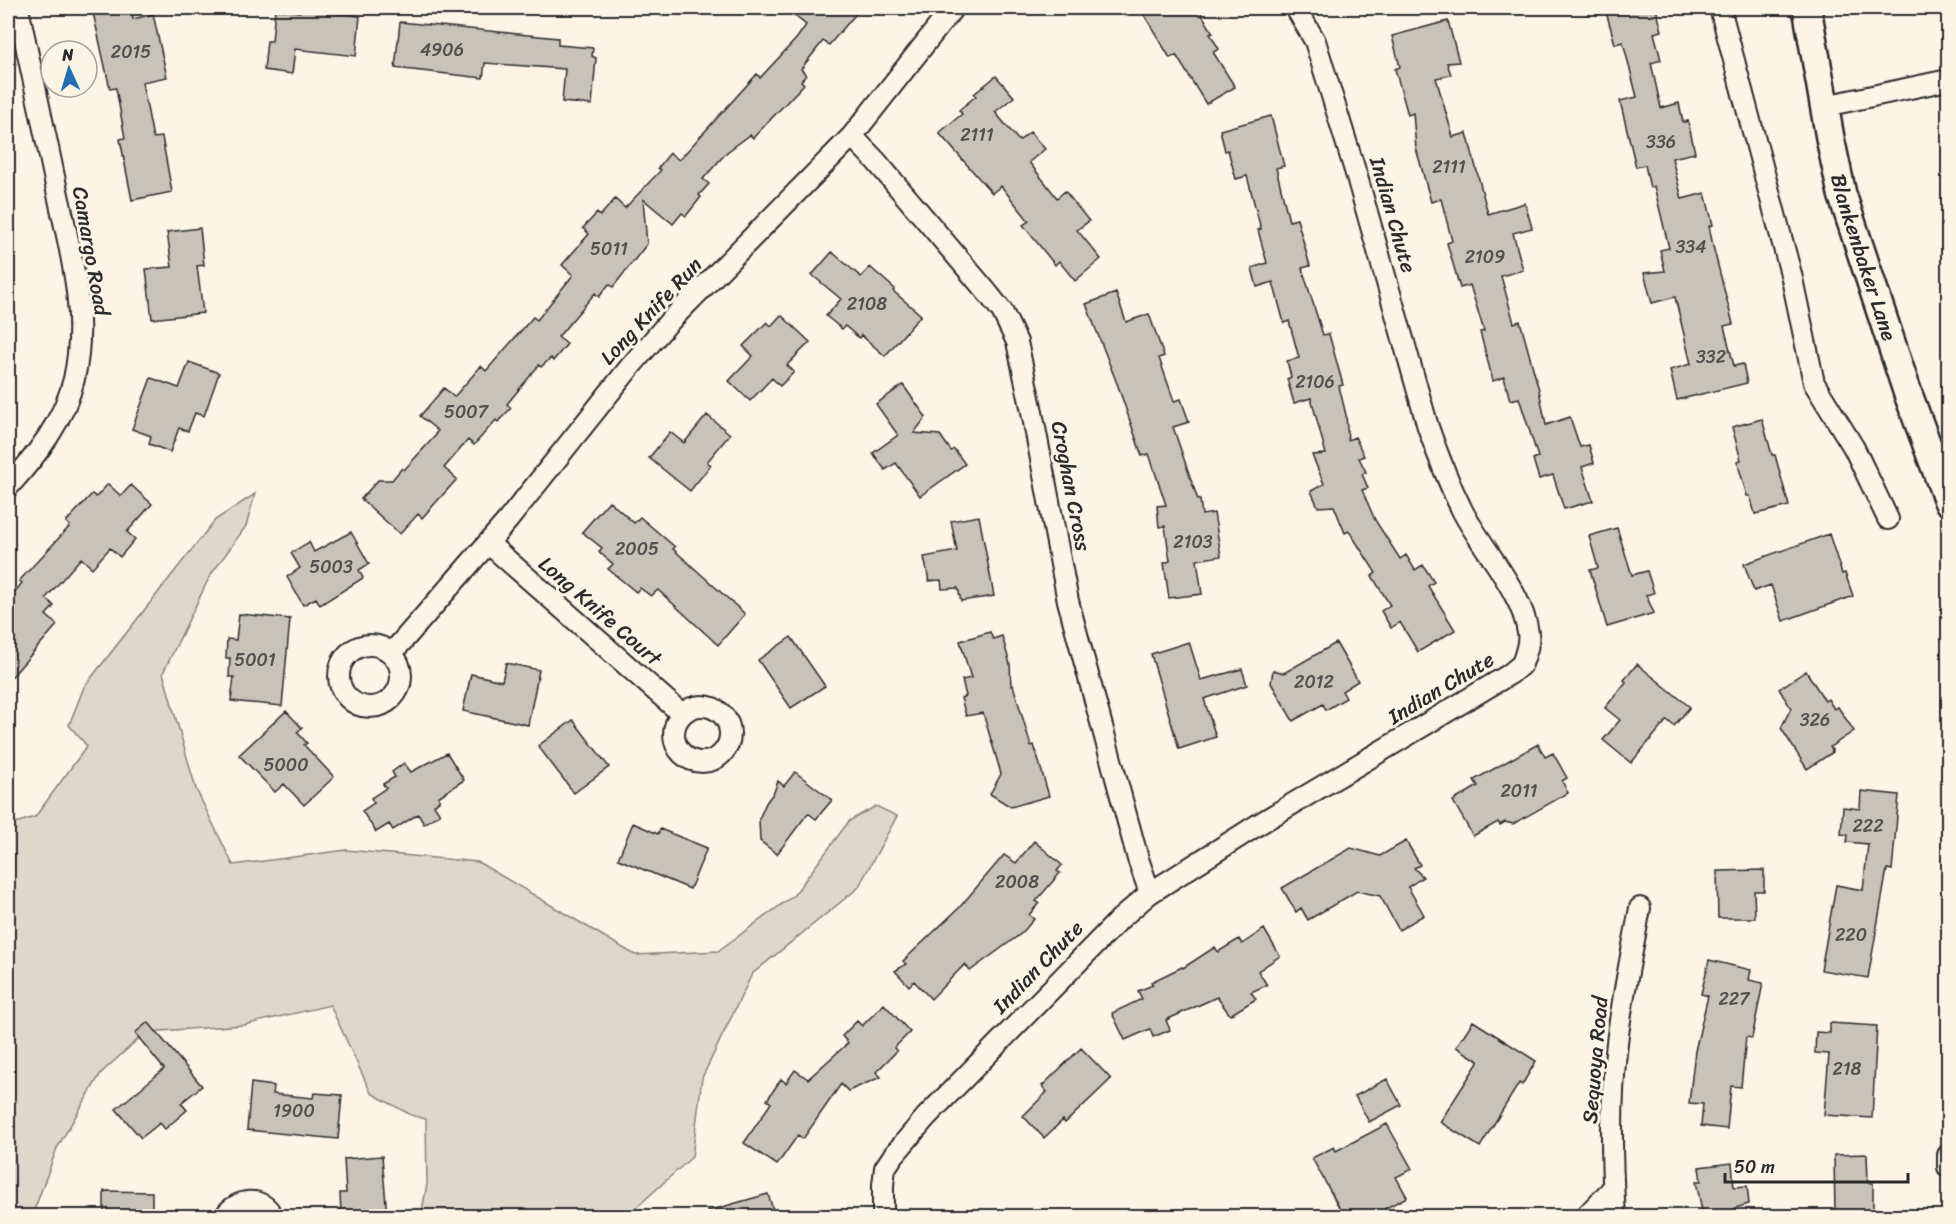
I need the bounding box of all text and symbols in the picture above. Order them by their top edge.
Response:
house number: 4906 [420,34,464,66]
house number: 2015 [111,36,151,68]
north arrow [39,39,99,99]
text: N [60,40,75,69]
house number: 2111 [960,119,994,151]
house number: 336 [1646,126,1676,158]
street label: Indian Chute [1358,151,1428,278]
house number: 2111 [1432,151,1466,183]
street label: Blankenbaker Lane [1819,170,1908,346]
street label: Camargo Road [61,183,121,320]
house number: 334 [1675,231,1707,263]
house number: 5011 [590,233,628,265]
house number: 2109 [1465,241,1505,273]
street label: Long Knife Run [590,248,712,374]
house number: 2108 [847,288,887,320]
house number: 332 [1696,341,1726,373]
house number: 2106 [1295,366,1335,398]
house number: 5007 [444,396,490,428]
street label: Croghan Cross [1040,418,1102,555]
house number: 2103 [1173,526,1213,558]
house number: 2005 [615,533,659,565]
street label: Long Knife Court [529,546,672,677]
house number: 5003 [309,551,353,583]
street label: Indian Chute [1379,641,1502,736]
house number: 5001 [234,644,276,676]
house number: 2012 [1294,666,1334,698]
house number: 326 [1800,704,1830,736]
house number: 5000 [263,749,309,781]
house number: 2011 [1500,775,1538,807]
house number: 222 [1852,810,1884,842]
house number: 2008 [995,866,1039,898]
street label: Indian Chute [982,911,1093,1024]
house number: 220 [1835,919,1867,951]
house number: 227 [1718,983,1751,1015]
street label: Sequoya Road [1571,993,1620,1125]
house number: 218 [1833,1053,1862,1085]
house number: 1900 [273,1095,315,1127]
scale bar [1725,1146,1908,1184]
text: 50 m [1734,1151,1775,1183]

